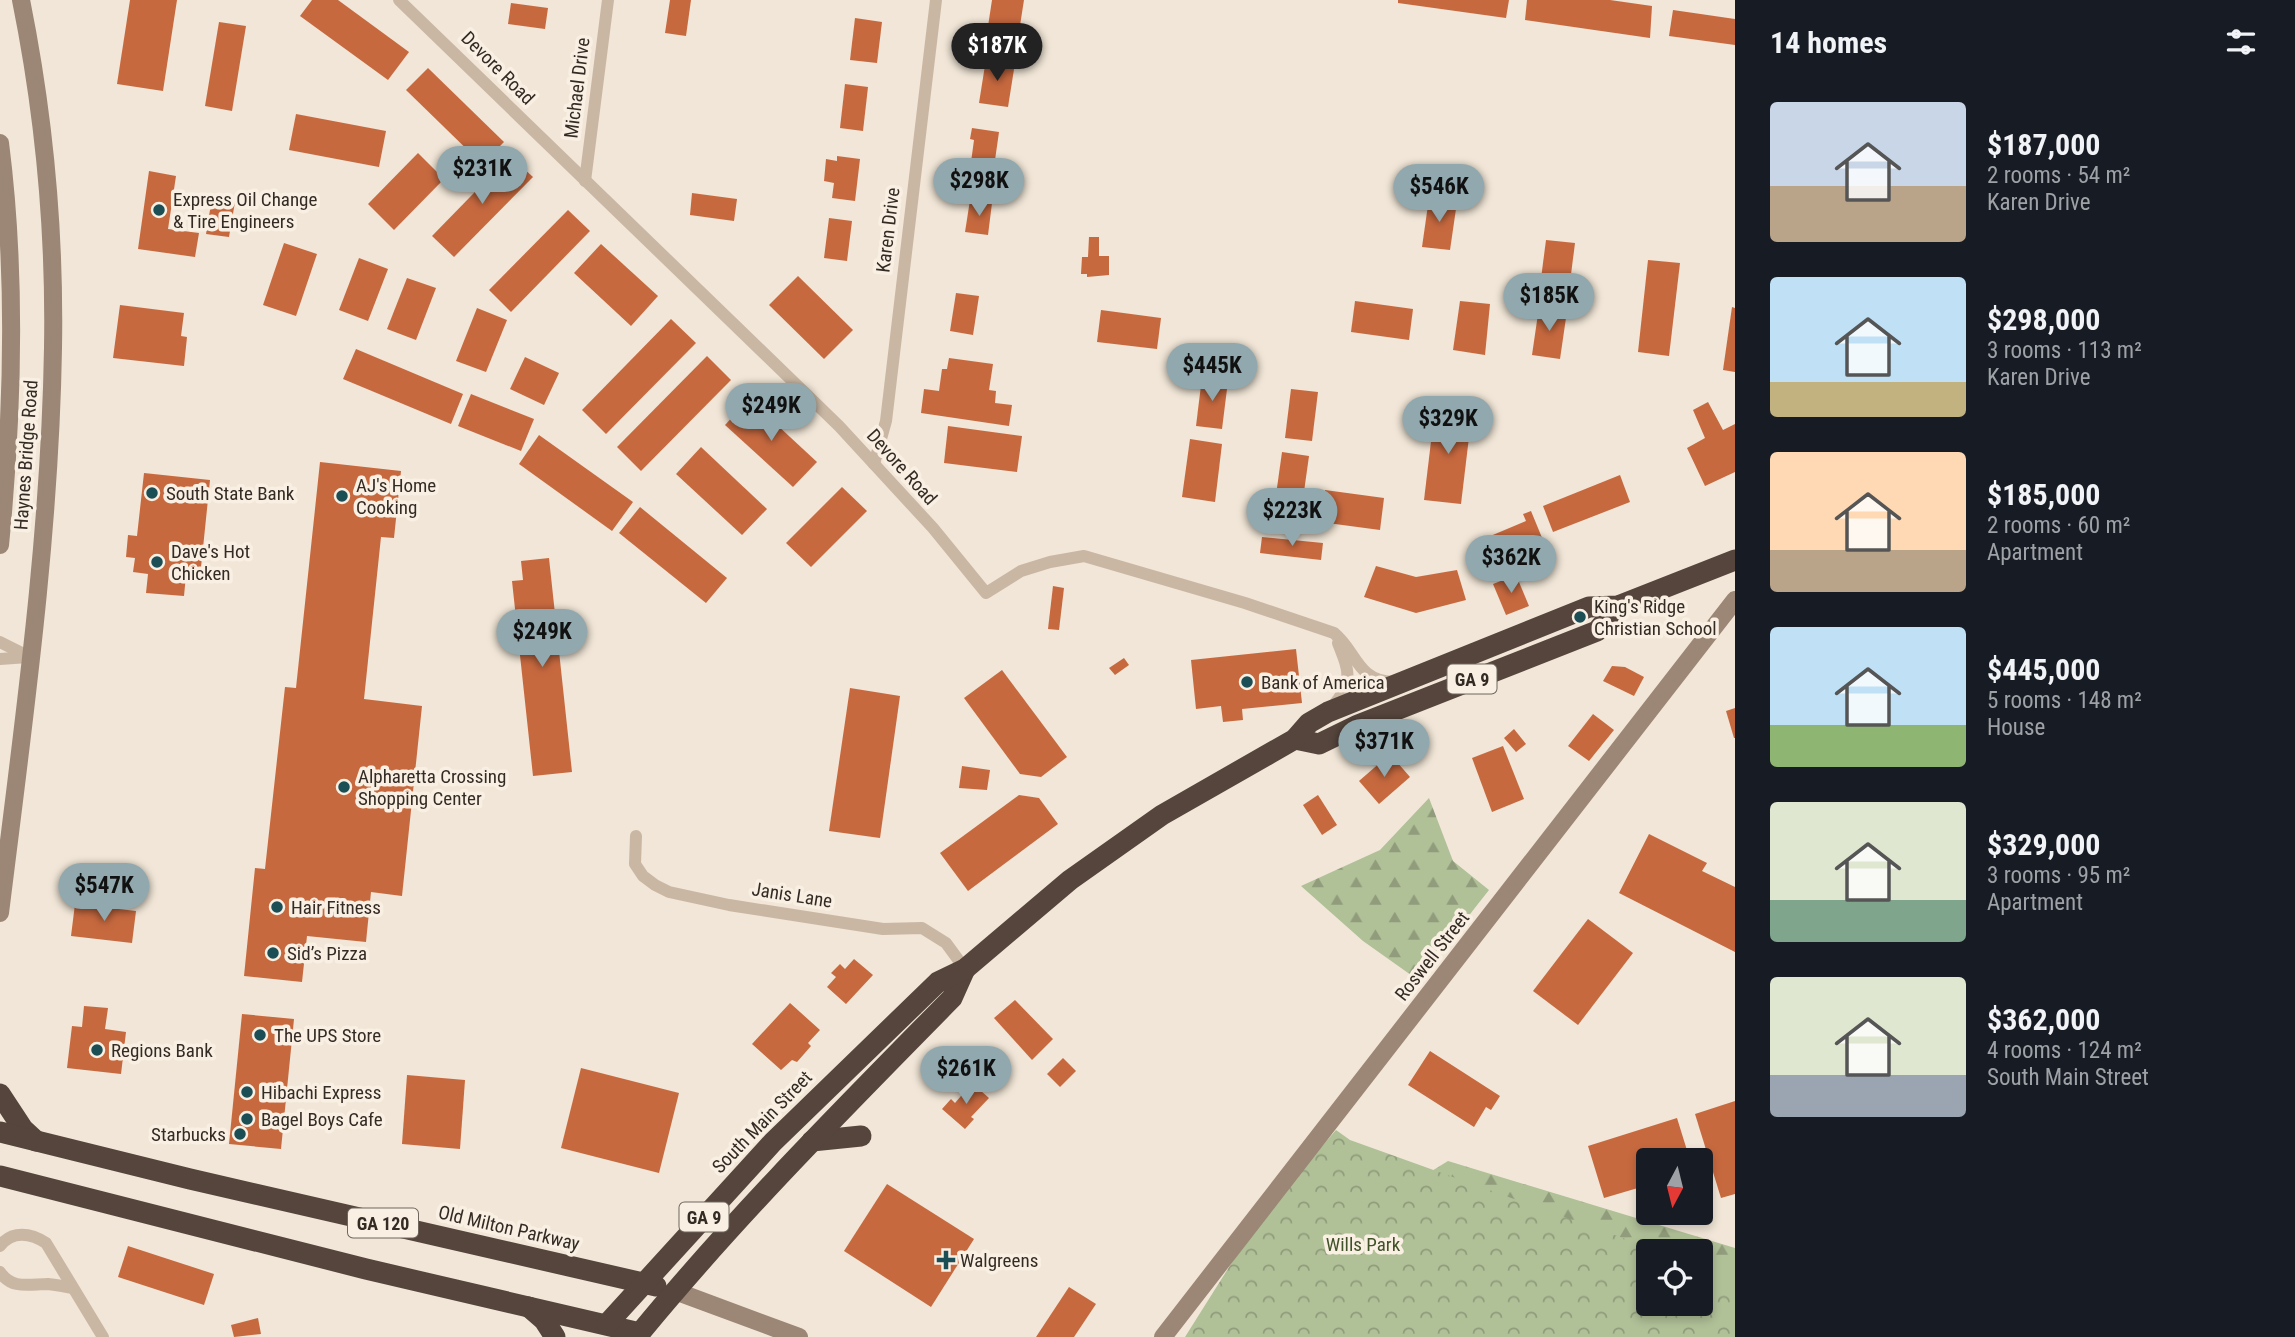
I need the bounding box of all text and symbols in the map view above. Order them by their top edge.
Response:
icon: filters [2222,23,2260,61]
pin: $187K [948,24,1046,83]
text: 14 homes [1770,25,1887,60]
street label: Devore Road [457,27,539,109]
text: $187K [967,32,1027,59]
street label: Michael Drive [559,36,595,140]
text: $187,000 [1987,127,2100,162]
icon: home [1826,130,1910,214]
pin: $231K [433,146,531,206]
text: $231K [452,155,512,182]
pin: $298K [930,158,1028,218]
text: 2 rooms · 54 m² [1987,162,2130,189]
pin: $546K [1390,164,1488,224]
text: $298K [949,167,1009,194]
text: $546K [1409,173,1469,200]
street label: Karen Drive [871,186,905,274]
place label: Express Oil Change & Tire Engineers [173,188,317,233]
text: Karen Drive [1987,189,2090,216]
marker: Express Oil Change & Tire Engineers [151,202,167,218]
pin: $185K [1500,274,1598,333]
text: $185K [1519,282,1579,309]
text: $298,000 [1987,302,2100,337]
icon: home [1826,305,1910,389]
text: 3 rooms · 113 m² [1987,337,2142,364]
pin: $445K [1163,344,1261,403]
text: $445K [1182,352,1242,379]
text: Karen Drive [1987,364,2090,391]
street label: Haynes Bridge Road [9,379,43,531]
pin: $249K [722,384,820,443]
text: $249K [741,392,801,419]
pin: $329K [1399,396,1497,456]
text: $329K [1418,405,1478,432]
street label: Devore Road [862,424,942,510]
place label: AJ's Home Cooking [356,474,436,519]
text: $185,000 [1987,477,2100,512]
icon: home [1826,480,1910,564]
place label: South State Bank [166,482,295,505]
marker: South State Bank [144,485,160,501]
marker: AJ's Home Cooking [334,488,350,504]
pin: $223K [1243,489,1341,548]
text: $223K [1262,497,1322,524]
text: 2 rooms · 60 m² [1987,512,2130,539]
pin: $362K [1462,536,1560,595]
text: Apartment [1987,539,2083,566]
place label: Dave's Hot Chicken [171,540,250,585]
text: $362K [1481,544,1541,571]
marker: Dave's Hot Chicken [149,554,165,570]
place label: King's Ridge Christian School [1594,595,1717,640]
marker: King's Ridge Christian School [1572,609,1588,625]
pin: $249K [493,610,591,669]
text: $249K [512,618,572,645]
text: $445,000 [1987,652,2100,687]
icon: home [1826,655,1910,739]
road number: GA 9 [1448,664,1496,694]
place label: Bank of America [1261,671,1385,694]
marker: Bank of America [1239,674,1255,690]
text: 5 rooms · 148 m² [1987,687,2142,714]
text: House [1987,714,2045,741]
pin: $371K [1335,720,1433,779]
text: $371K [1354,728,1414,755]
place label: Alpharetta Crossing Shopping Center [358,765,506,810]
marker: Alpharetta Crossing Shopping Center [336,779,352,795]
text: $329,000 [1987,827,2100,862]
icon: home [1826,830,1910,914]
text: 3 rooms · 95 m² [1987,862,2130,889]
pin: $547K [55,864,153,923]
text: $547K [74,872,134,899]
street label: Janis Lane [750,877,834,913]
text: Apartment [1987,889,2083,916]
place label: Hair Fitness [291,896,381,919]
marker: Hair Fitness [269,899,285,915]
street label: Roswell Street [1390,907,1474,1005]
place label: Sid’s Pizza [287,942,367,965]
marker: Sid’s Pizza [265,945,281,961]
text: $362,000 [1987,1002,2100,1037]
icon: home [1826,1005,1910,1089]
place label: The UPS Store [274,1024,381,1047]
marker: The UPS Store [252,1027,268,1043]
text: 4 rooms · 124 m² [1987,1037,2142,1064]
place label: Regions Bank [111,1039,213,1062]
marker: Regions Bank [89,1042,105,1058]
pin: $261K [917,1046,1015,1106]
text: $261K [936,1055,996,1082]
text: South Main Street [1987,1064,2149,1091]
street label: South Main Street [707,1066,817,1178]
place label: Hibachi Express [261,1081,381,1104]
marker: Hibachi Express [239,1084,255,1100]
place label: Bagel Boys Cafe [261,1108,383,1131]
marker: Bagel Boys Cafe [239,1111,255,1127]
place label: Starbucks [151,1123,226,1146]
marker: Starbucks [232,1126,248,1142]
north arrow [1636,1148,1713,1225]
map controls [1636,1148,1713,1316]
street label: Old Milton Parkway [436,1201,582,1255]
road number: GA 9 [680,1202,728,1232]
road number: GA 120 [348,1208,418,1238]
park label: Wills Park [1326,1233,1401,1256]
button: locate [1636,1239,1713,1316]
place label: Walgreens [960,1249,1038,1272]
marker: Walgreens [938,1252,954,1268]

